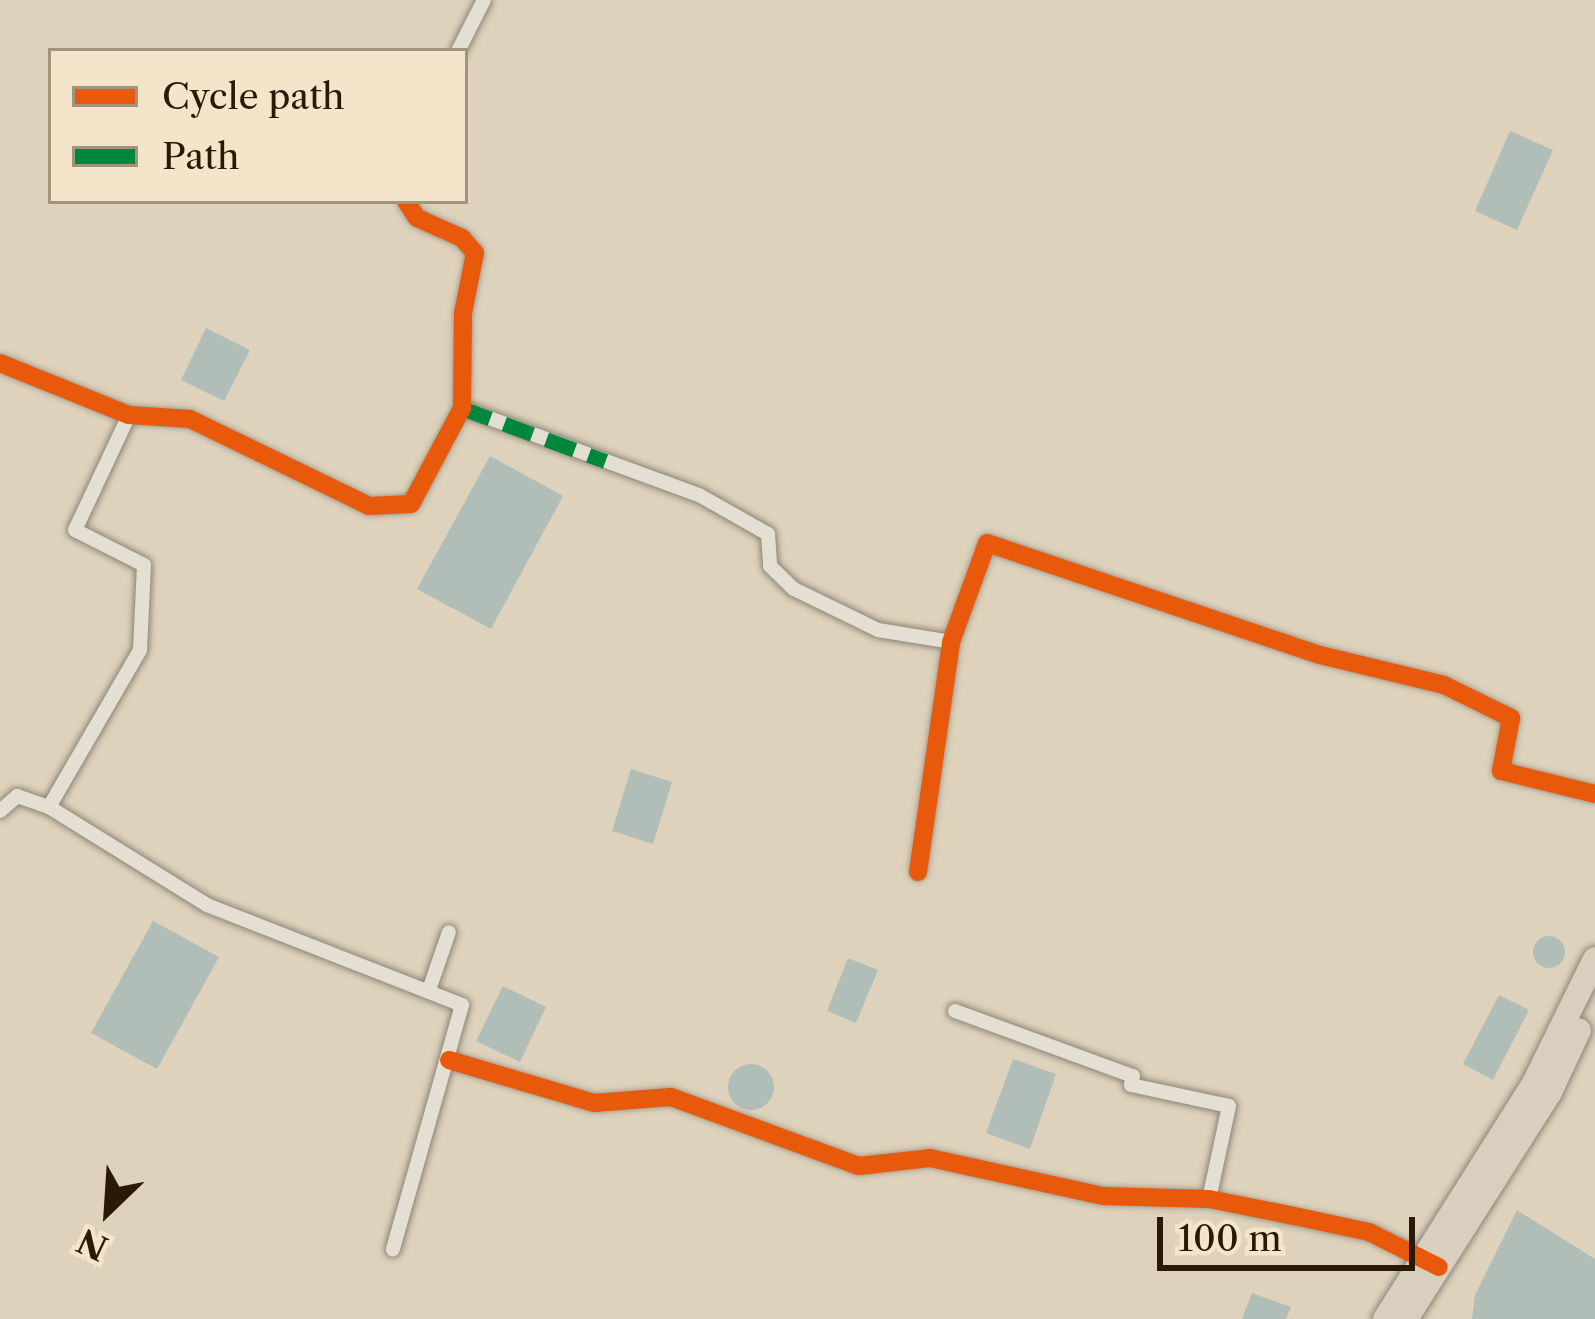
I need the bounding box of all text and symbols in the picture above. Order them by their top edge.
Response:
legend [48,48,468,204]
text: Cycle path [162,74,345,118]
text: Path [162,134,240,178]
north arrow [48,1151,168,1271]
scale bar [1163,1193,1421,1267]
text: 100 m [1178,1216,1282,1260]
text: N [71,1219,114,1269]

